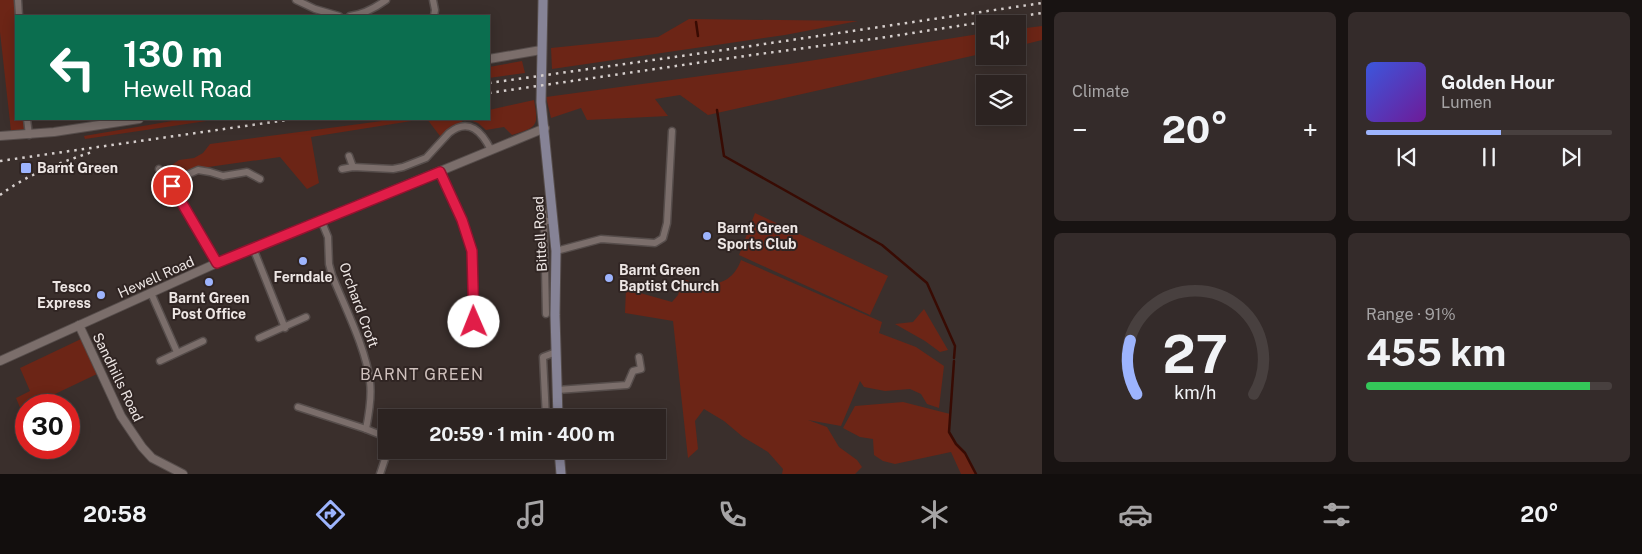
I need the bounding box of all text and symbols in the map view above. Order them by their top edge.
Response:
map controls [976,15,1026,125]
button: sound [976,15,1026,65]
text: 130 m [123,34,223,75]
icon: left [40,35,105,100]
text: Golden Hour [1441,71,1555,93]
button: layers [976,75,1026,125]
text: Hewell Road [123,76,252,102]
text: Climate [1072,82,1129,101]
text: Lumen [1441,93,1492,112]
text: 20° [1162,107,1228,152]
text: − [1072,113,1088,146]
text: + [1302,113,1318,146]
icon: previous [1393,143,1421,171]
icon: pause [1475,143,1503,171]
icon: next [1557,143,1585,171]
place label: Barnt Green [37,160,118,176]
marker: Barnt Green [19,161,33,175]
pin [151,165,193,207]
icon: arrive [158,172,186,200]
street label: Bittell Road [530,196,550,272]
place label: Barnt Green Sports Club [717,220,798,252]
marker: Barnt Green Sports Club [701,230,713,242]
street label: Hewell Road [115,253,197,301]
marker: Ferndale [297,255,309,267]
street label: Orchard Croft [336,260,382,350]
place label: Barnt Green Baptist Church [619,262,719,294]
place label: Ferndale [273,269,333,285]
marker: Barnt Green Baptist Church [603,272,615,284]
marker: Barnt Green Post Office [203,276,215,288]
place label: Tesco Express [37,279,91,311]
marker: Tesco Express [95,289,107,301]
place label: Barnt Green Post Office [168,290,250,322]
position arrow [447,295,499,347]
text: Range · 91% [1366,305,1456,324]
text: 27 [1162,324,1228,385]
street label: Sandhills Road [90,330,146,424]
text: 455 km [1366,330,1506,375]
district label: BARNT GREEN [360,365,484,384]
text: km/h [1174,382,1216,403]
speed limit sign: 30 [15,394,80,459]
text: 20:59 · 1 min · 400 m [429,423,615,445]
icon: directions [313,497,348,532]
icon: music [514,497,549,532]
icon: phone [715,497,750,532]
icon: climate [917,497,952,532]
icon: car [1118,497,1153,532]
icon: filters [1319,497,1354,532]
text: 20:58 [83,501,147,527]
text: 20° [1520,501,1559,527]

